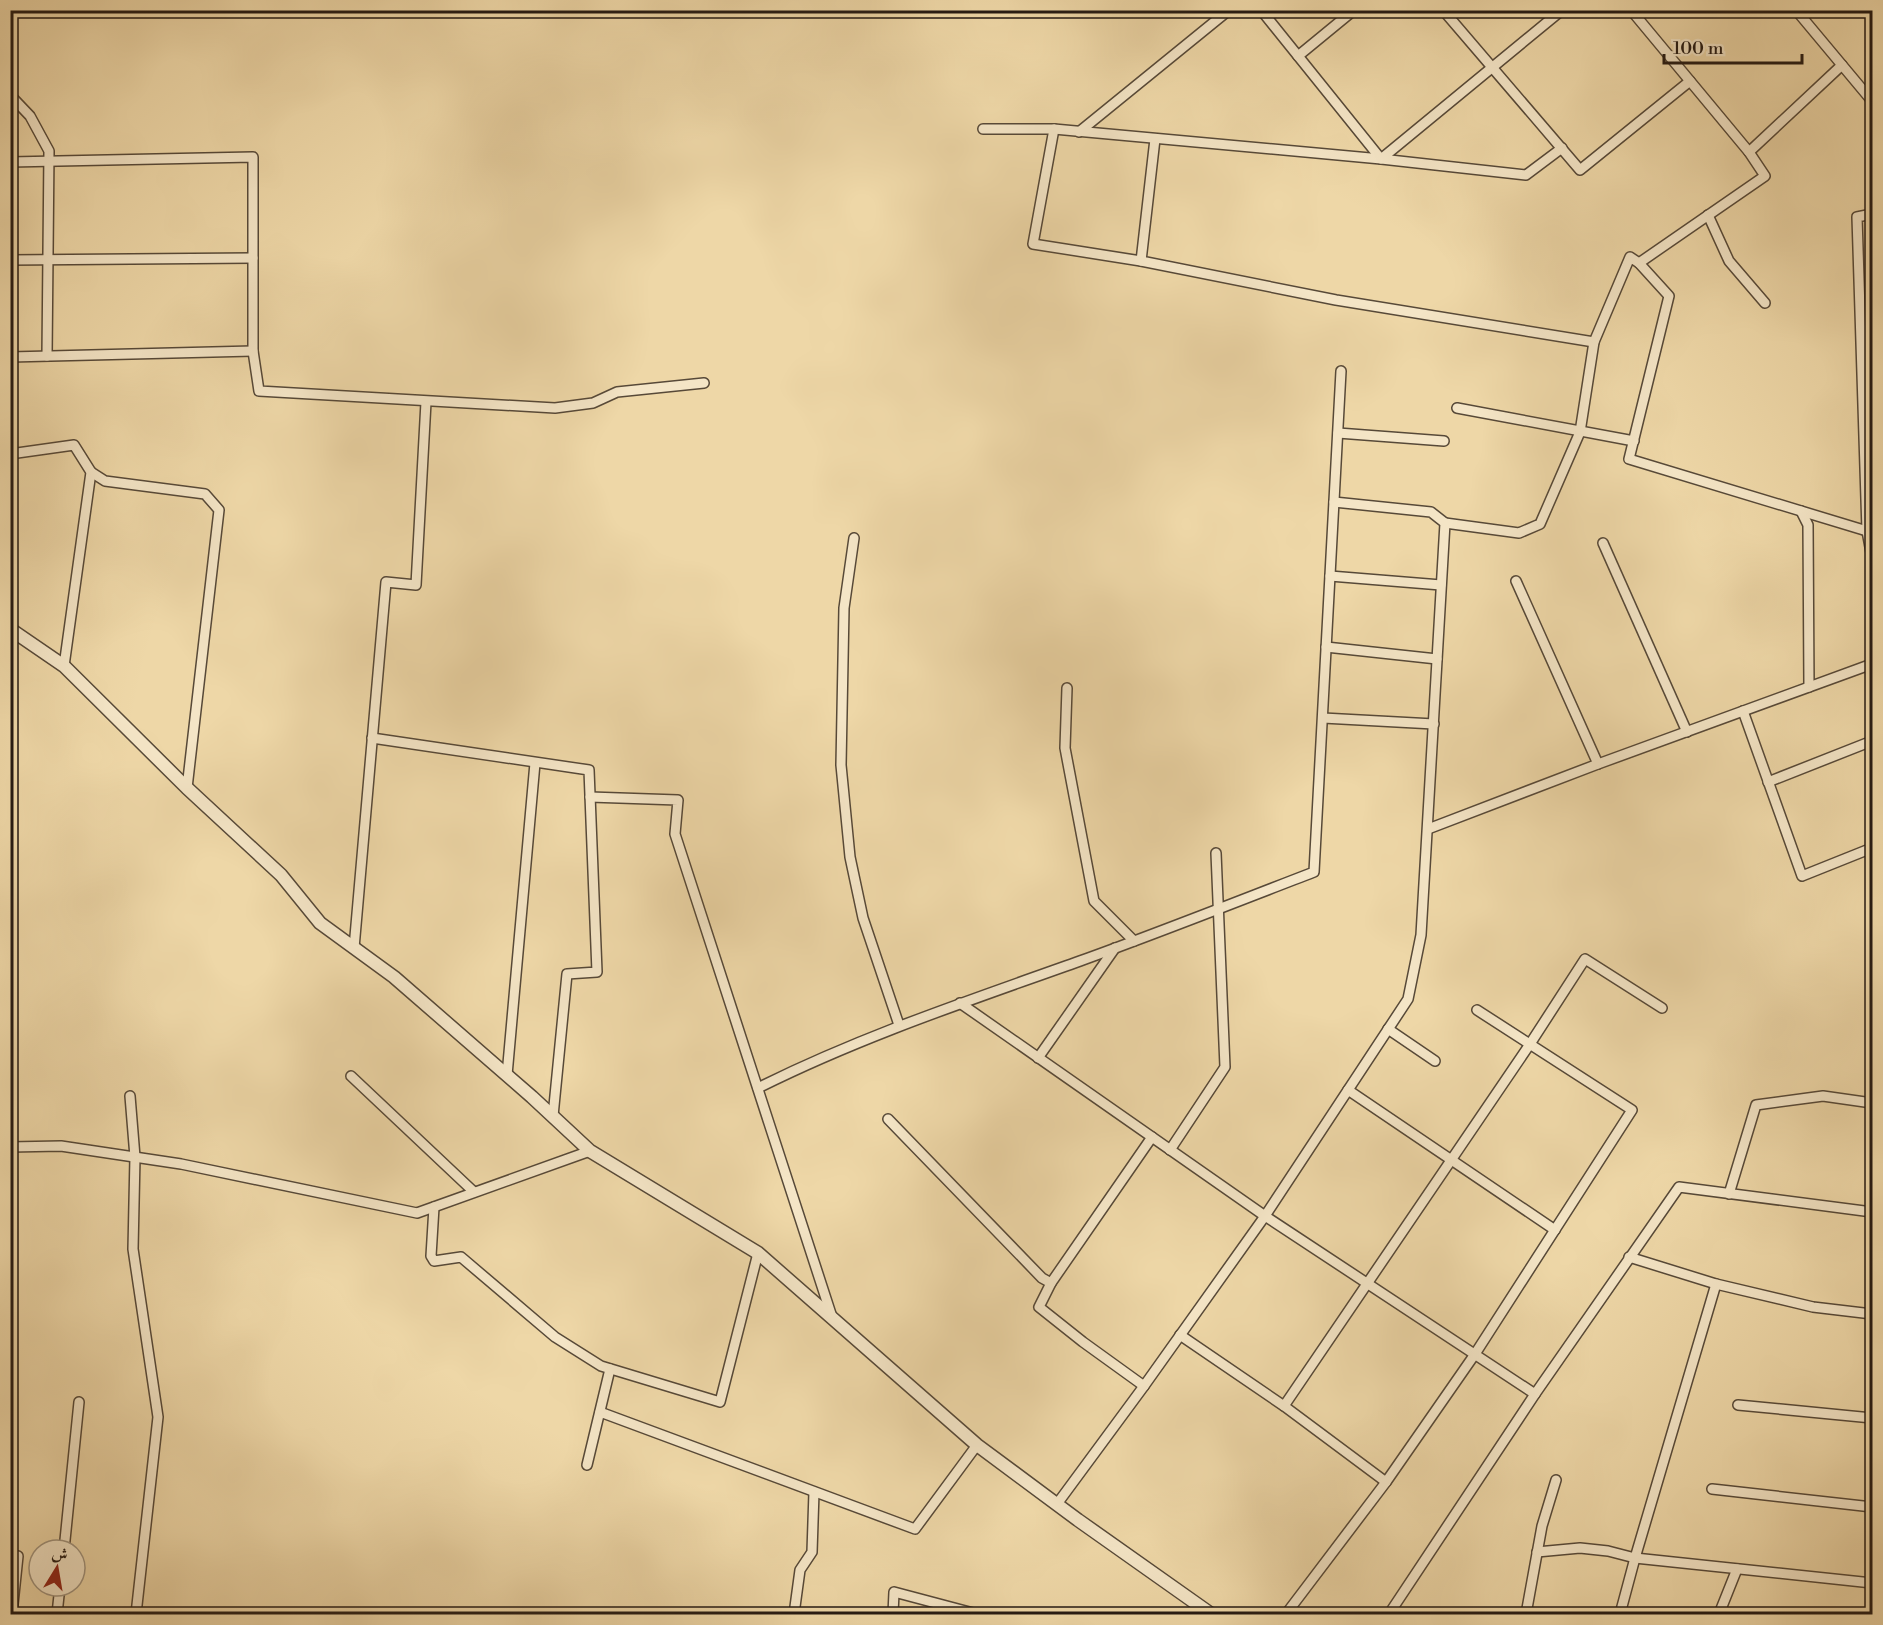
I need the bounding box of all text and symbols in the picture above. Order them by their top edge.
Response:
scale bar [1664,27,1802,65]
text: 100 m [1673,37,1724,60]
north arrow [27,1538,87,1598]
text: ش [50,1543,69,1566]

